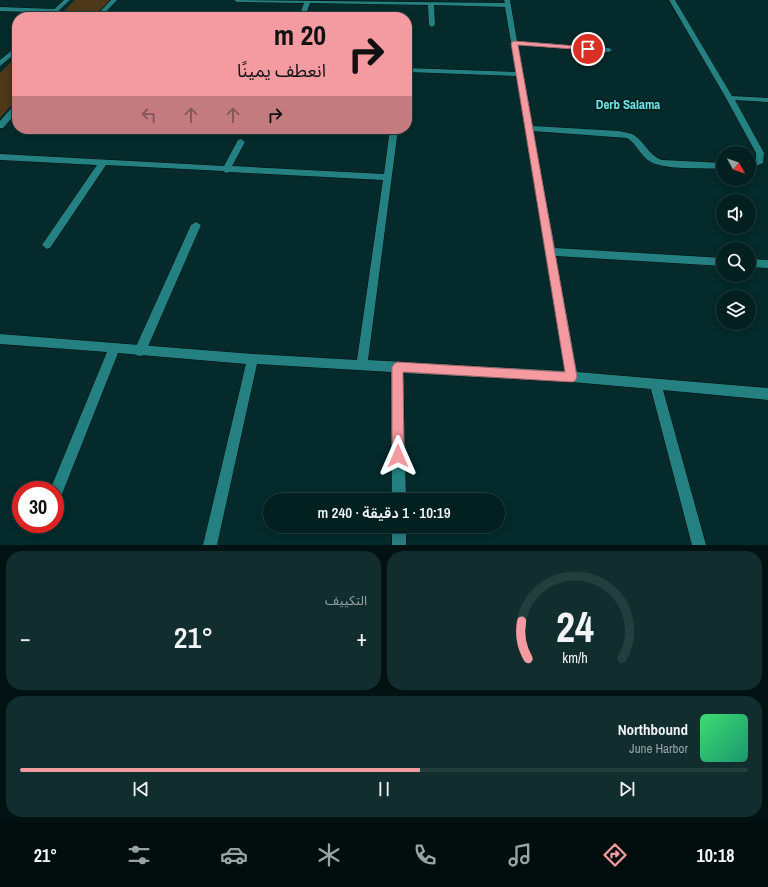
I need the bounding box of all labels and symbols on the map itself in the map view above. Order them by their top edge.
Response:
pin [571,32,605,66]
district label: Derb Salama [596,96,660,113]
north arrow [716,146,756,186]
position arrow [377,435,419,477]
speed limit sign: 30 [12,481,64,533]

